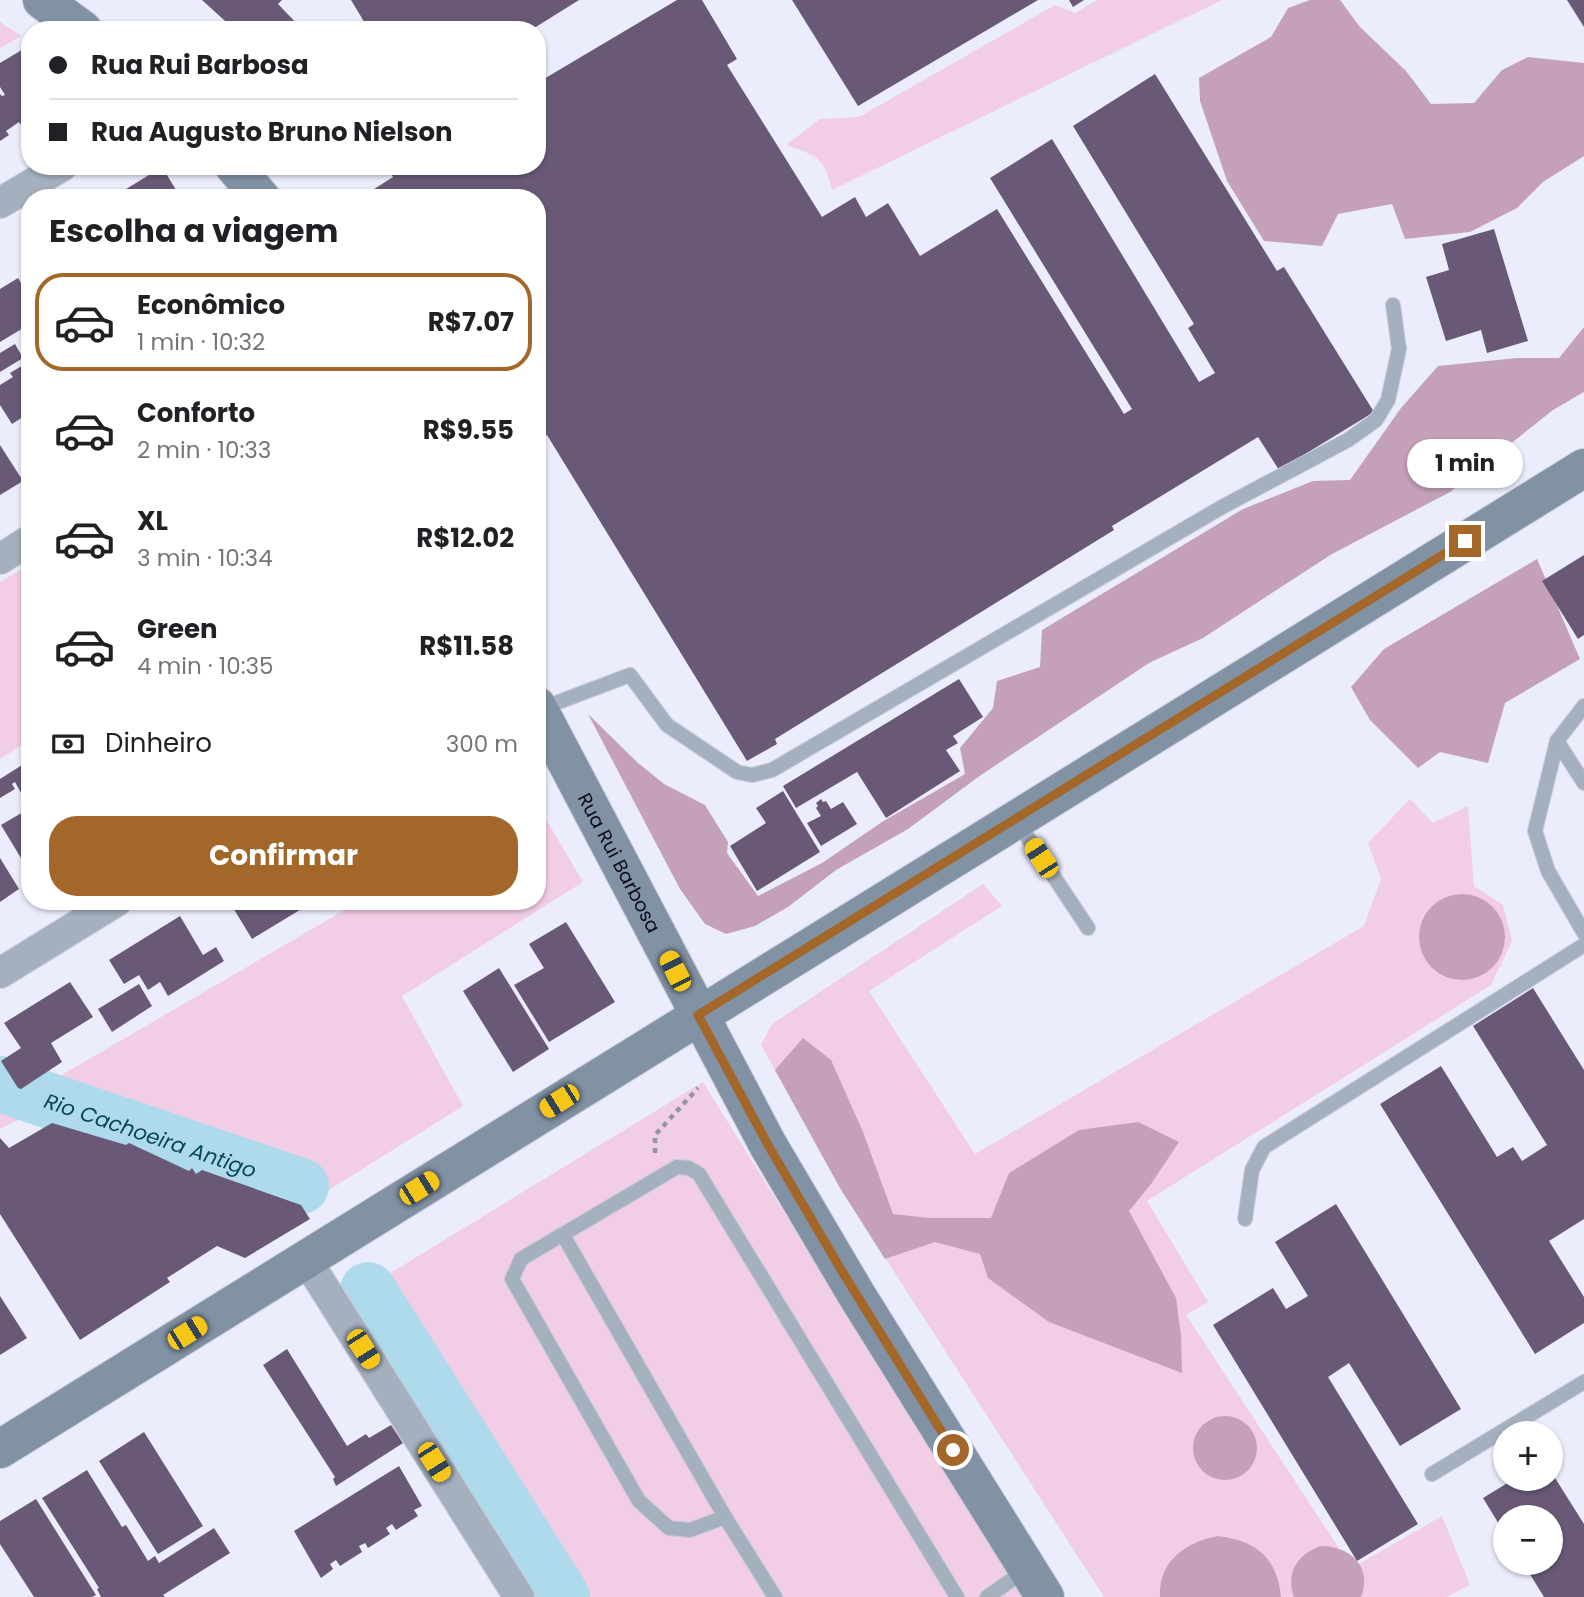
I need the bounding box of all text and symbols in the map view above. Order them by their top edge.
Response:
text: Rua Rui Barbosa [91,47,309,83]
text: Rua Augusto Bruno Nielson [91,114,453,150]
text: Escolha a viagem [49,208,338,253]
text: Econômico [137,287,285,323]
icon: car [53,291,116,354]
text: R$7.07 [428,304,514,340]
text: 1 min · 10:32 [137,326,265,358]
text: Conforto [137,395,255,431]
icon: car [53,399,116,462]
text: R$9.55 [423,412,514,448]
text: 2 min · 10:33 [137,434,271,466]
callout: 1 min [1407,440,1523,489]
text: 1 min [1435,447,1495,479]
text: XL [137,503,168,539]
icon: car [53,507,116,570]
text: R$12.02 [416,520,514,556]
route end [1449,525,1481,557]
text: 3 min · 10:34 [137,542,273,574]
text: Green [137,611,218,647]
icon: car [53,615,116,678]
text: R$11.58 [419,628,514,664]
text: 4 min · 10:35 [137,650,274,682]
icon: cash [49,725,87,763]
text: Dinheiro [105,725,212,761]
text: 300 m [446,728,518,760]
street label: Rua Rui Barbosa [571,788,667,937]
button: Confirmar [49,816,518,896]
car [1021,835,1062,881]
car [657,948,694,994]
car [536,1081,583,1121]
water label: Rio Cachoeira Antigo [41,1086,261,1184]
car [396,1168,443,1208]
car [164,1313,211,1353]
car [343,1326,384,1372]
map controls [1493,1421,1563,1575]
button: + [1493,1421,1563,1491]
route start [937,1434,969,1466]
car [414,1439,455,1485]
button: − [1493,1505,1563,1575]

